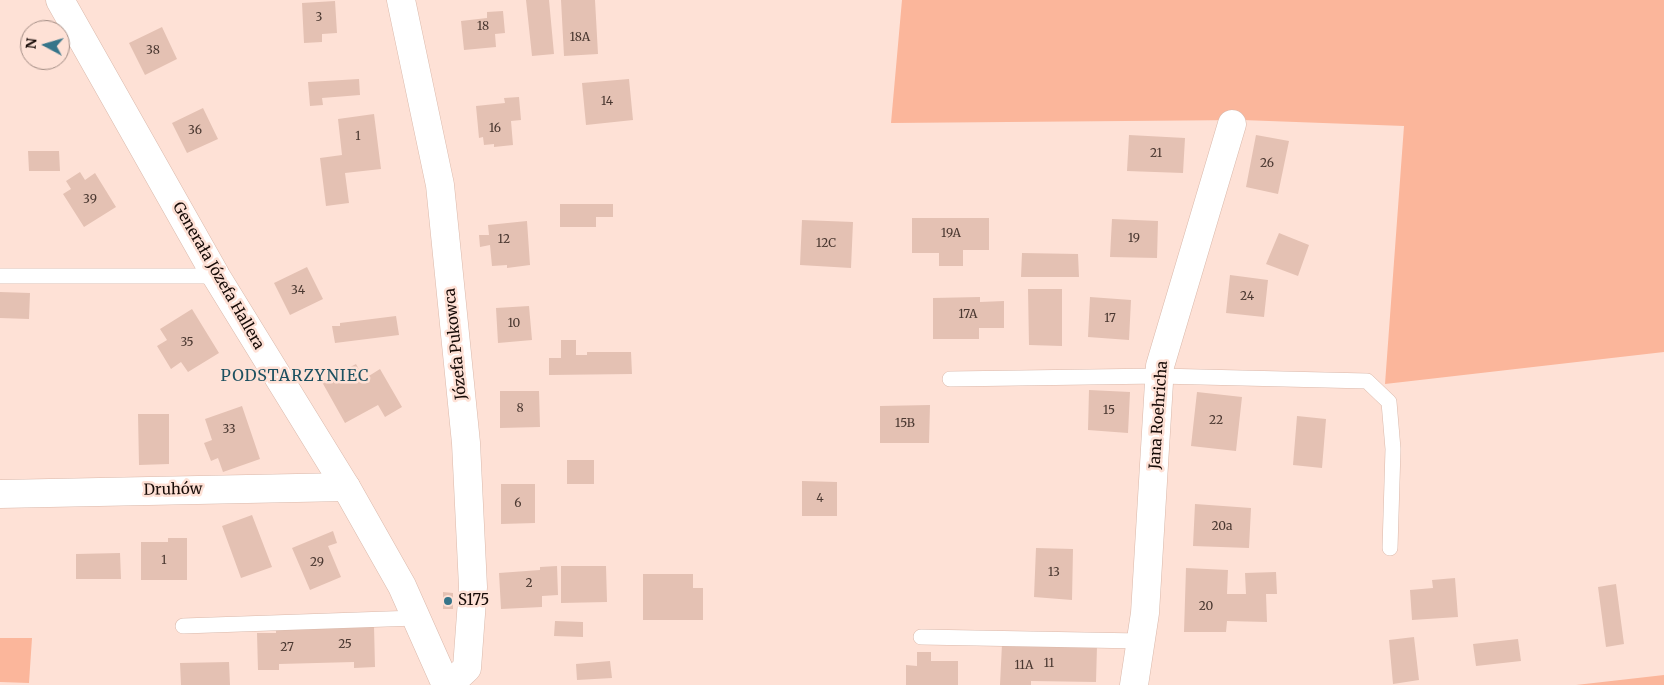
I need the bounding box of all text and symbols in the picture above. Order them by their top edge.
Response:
house number: 3 [316,11,322,25]
north arrow [20,20,70,70]
house number: 18 [477,20,489,34]
house number: 18A [570,31,590,45]
text: N [22,37,41,50]
house number: 38 [146,44,160,58]
house number: 14 [601,95,613,109]
house number: 16 [489,122,501,136]
house number: 36 [188,124,202,138]
house number: 1 [355,130,361,144]
house number: 21 [1150,147,1162,161]
house number: 26 [1260,157,1274,171]
house number: 39 [83,193,97,207]
street label: Generała Józefa Hallera [168,199,268,353]
house number: 19A [941,227,961,241]
house number: 19 [1128,232,1140,246]
house number: 12 [498,233,510,247]
house number: 12C [816,237,836,251]
house number: 34 [291,284,305,298]
street label: Józefa Pukowca [441,287,471,401]
house number: 24 [1240,290,1254,304]
house number: 17A [959,308,977,322]
house number: 17 [1104,312,1116,326]
house number: 10 [508,317,520,331]
house number: 35 [180,336,194,350]
street label: Jana Roehricha [1146,360,1172,470]
district label: PODSTARZYNIEC [219,366,371,386]
house number: 8 [516,402,524,416]
house number: 15 [1103,404,1115,418]
house number: 22 [1209,414,1223,428]
house number: 15B [895,417,915,431]
house number: 33 [222,423,236,437]
street label: Druhów [144,480,202,500]
house number: 4 [816,492,824,506]
house number: 6 [514,497,522,511]
house number: 20a [1211,520,1233,534]
house number: 1 [161,554,167,568]
house number: 29 [310,556,324,570]
house number: 13 [1048,566,1060,580]
house number: 2 [525,577,533,591]
place label: S175 [458,592,489,610]
marker: S175 [442,595,454,607]
house number: 20 [1199,600,1213,614]
house number: 25 [338,638,352,652]
house number: 27 [280,641,294,655]
house number: 11 [1044,657,1054,671]
house number: 11A [1014,659,1034,673]

